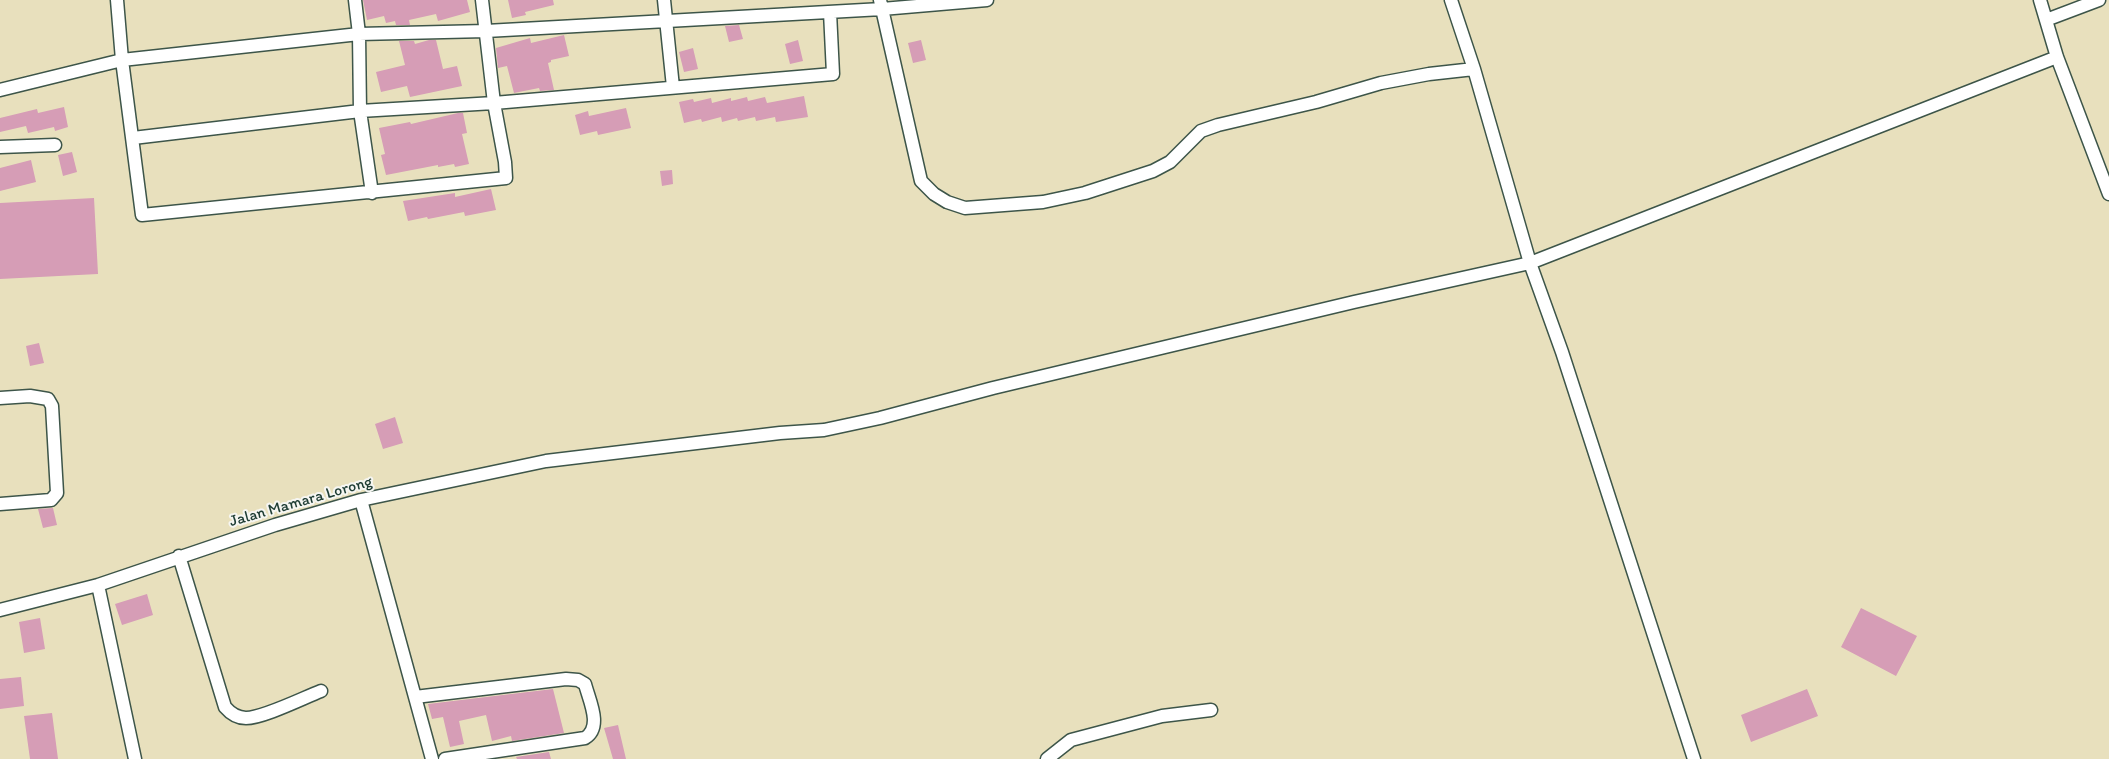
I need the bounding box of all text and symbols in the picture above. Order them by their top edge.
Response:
street label: Jalan Mamara Lorong [227,472,375,532]

